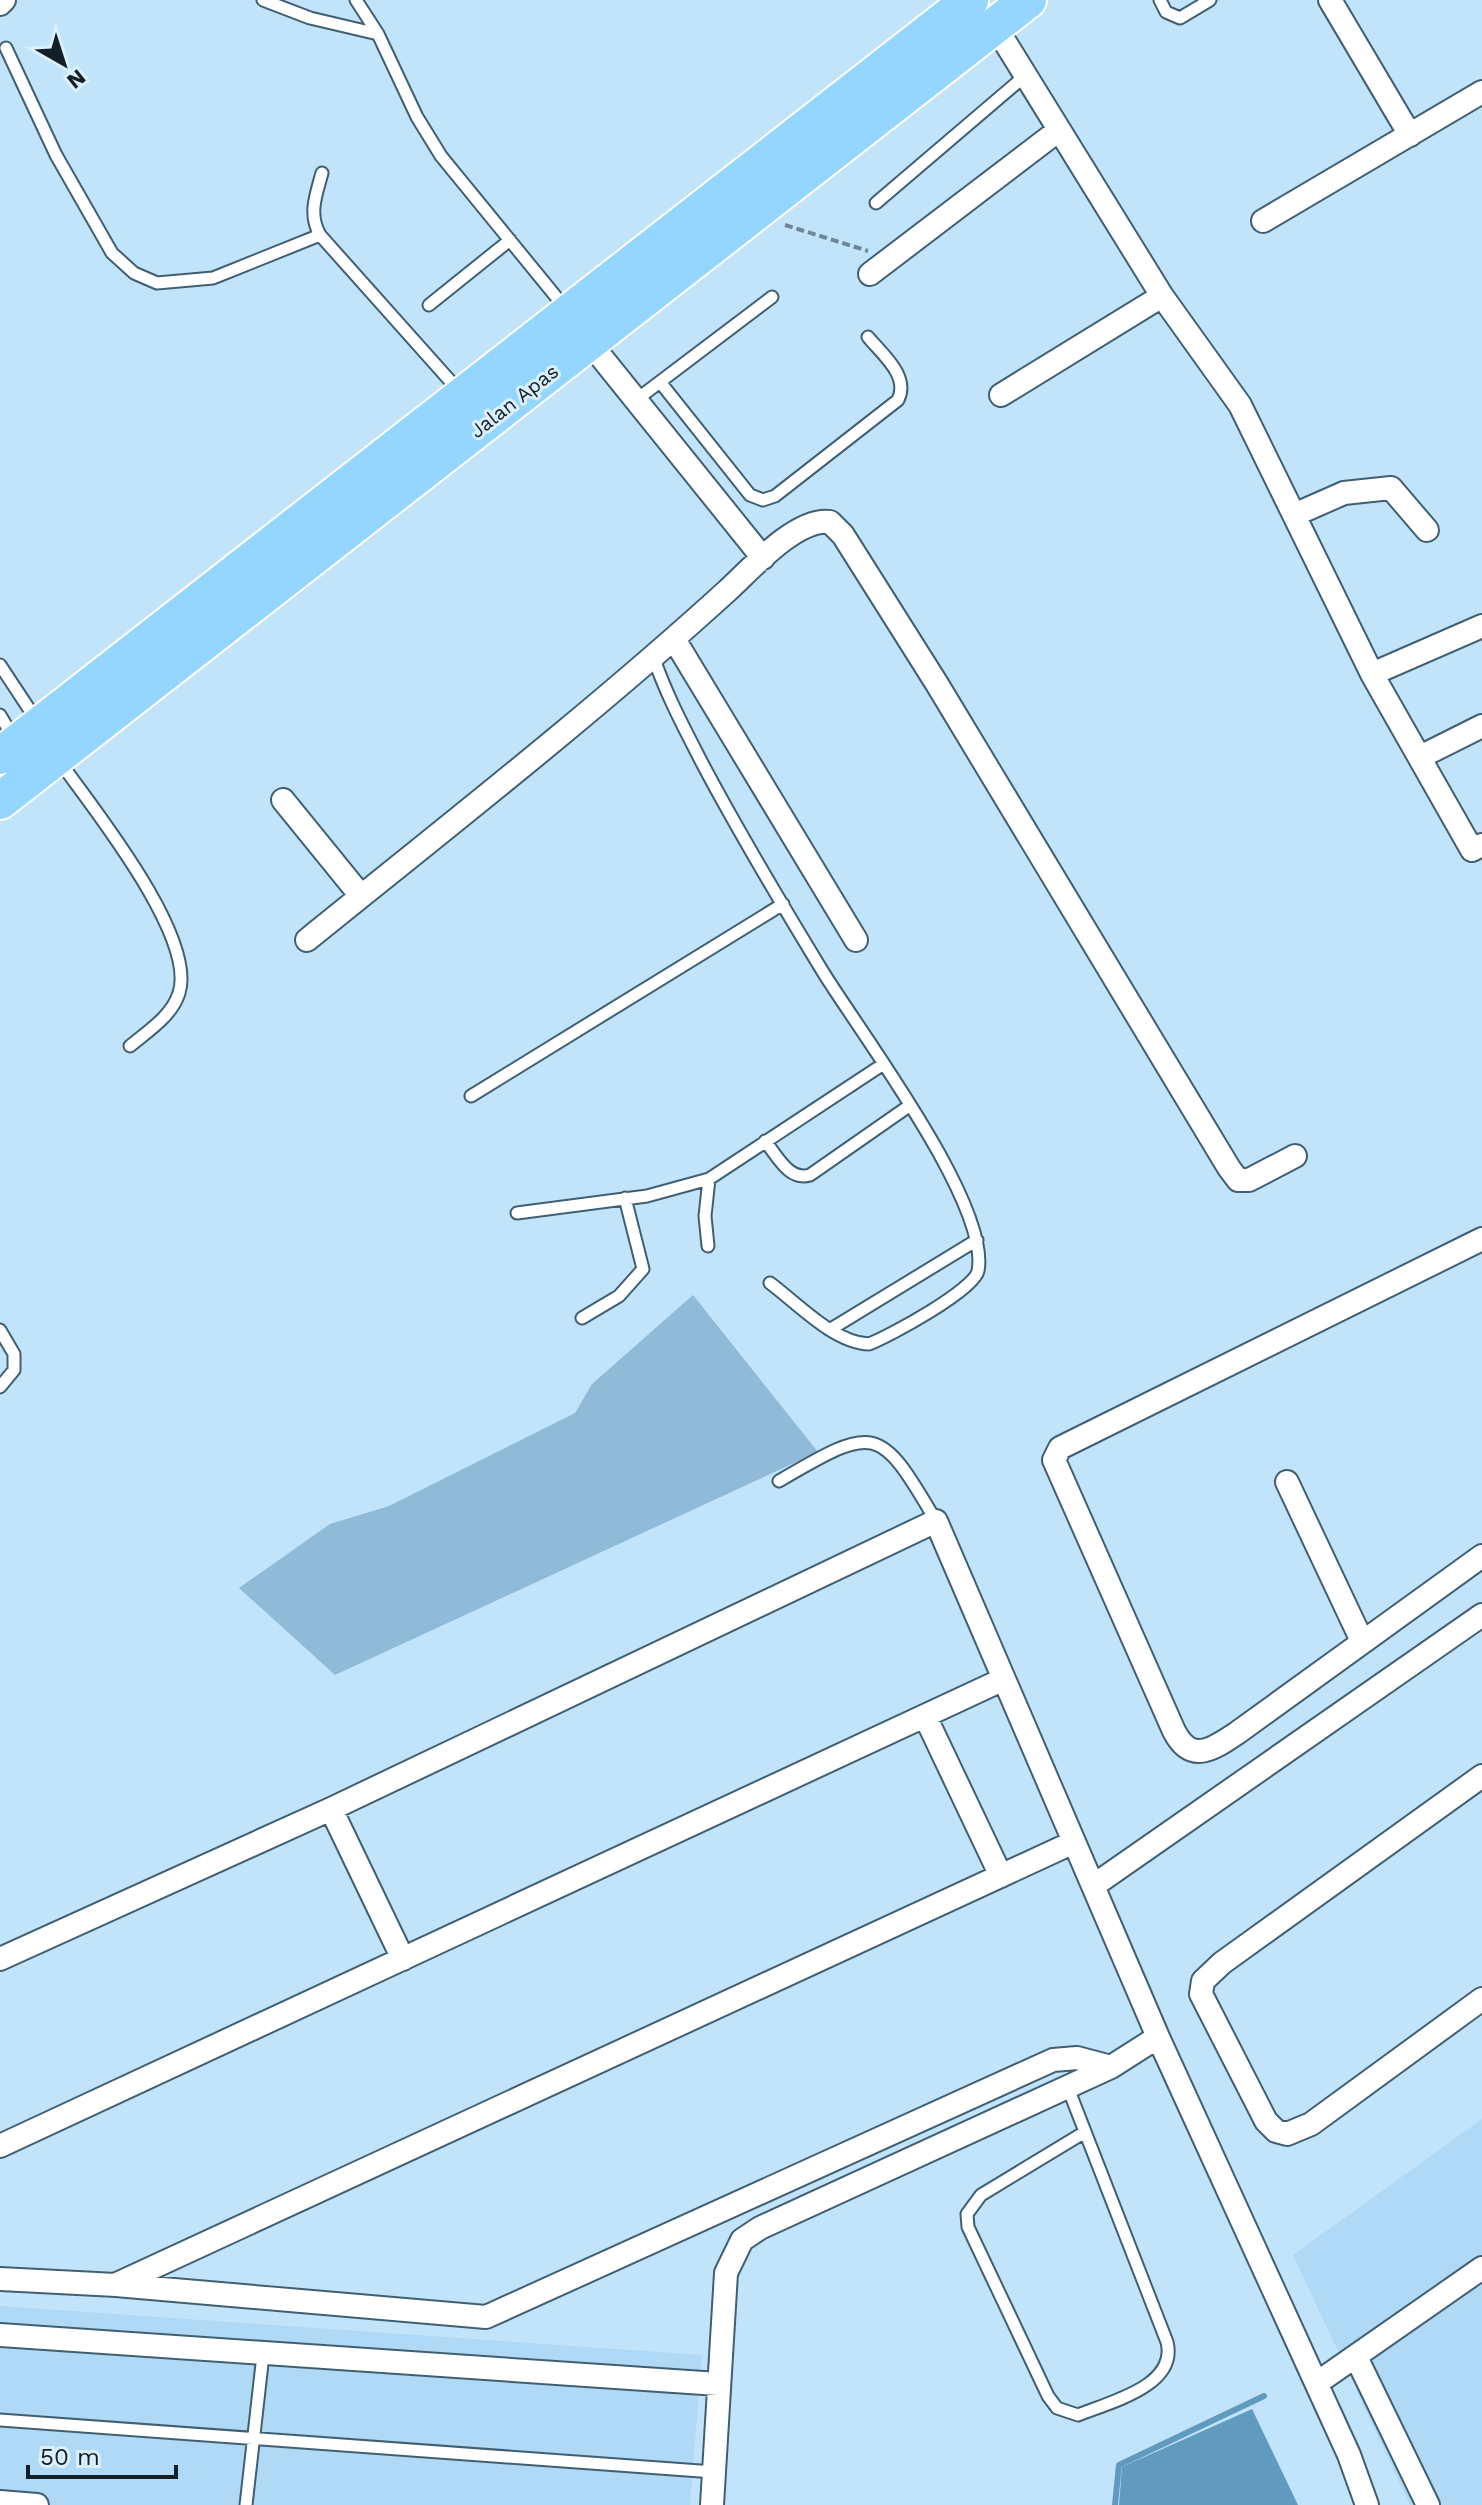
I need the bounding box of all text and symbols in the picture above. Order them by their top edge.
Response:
north arrow [24,24,104,104]
text: N [62,64,90,94]
street label: Jalan Apas [465,359,563,443]
scale bar [28,2429,176,2479]
text: 50 m [40,2443,100,2471]

